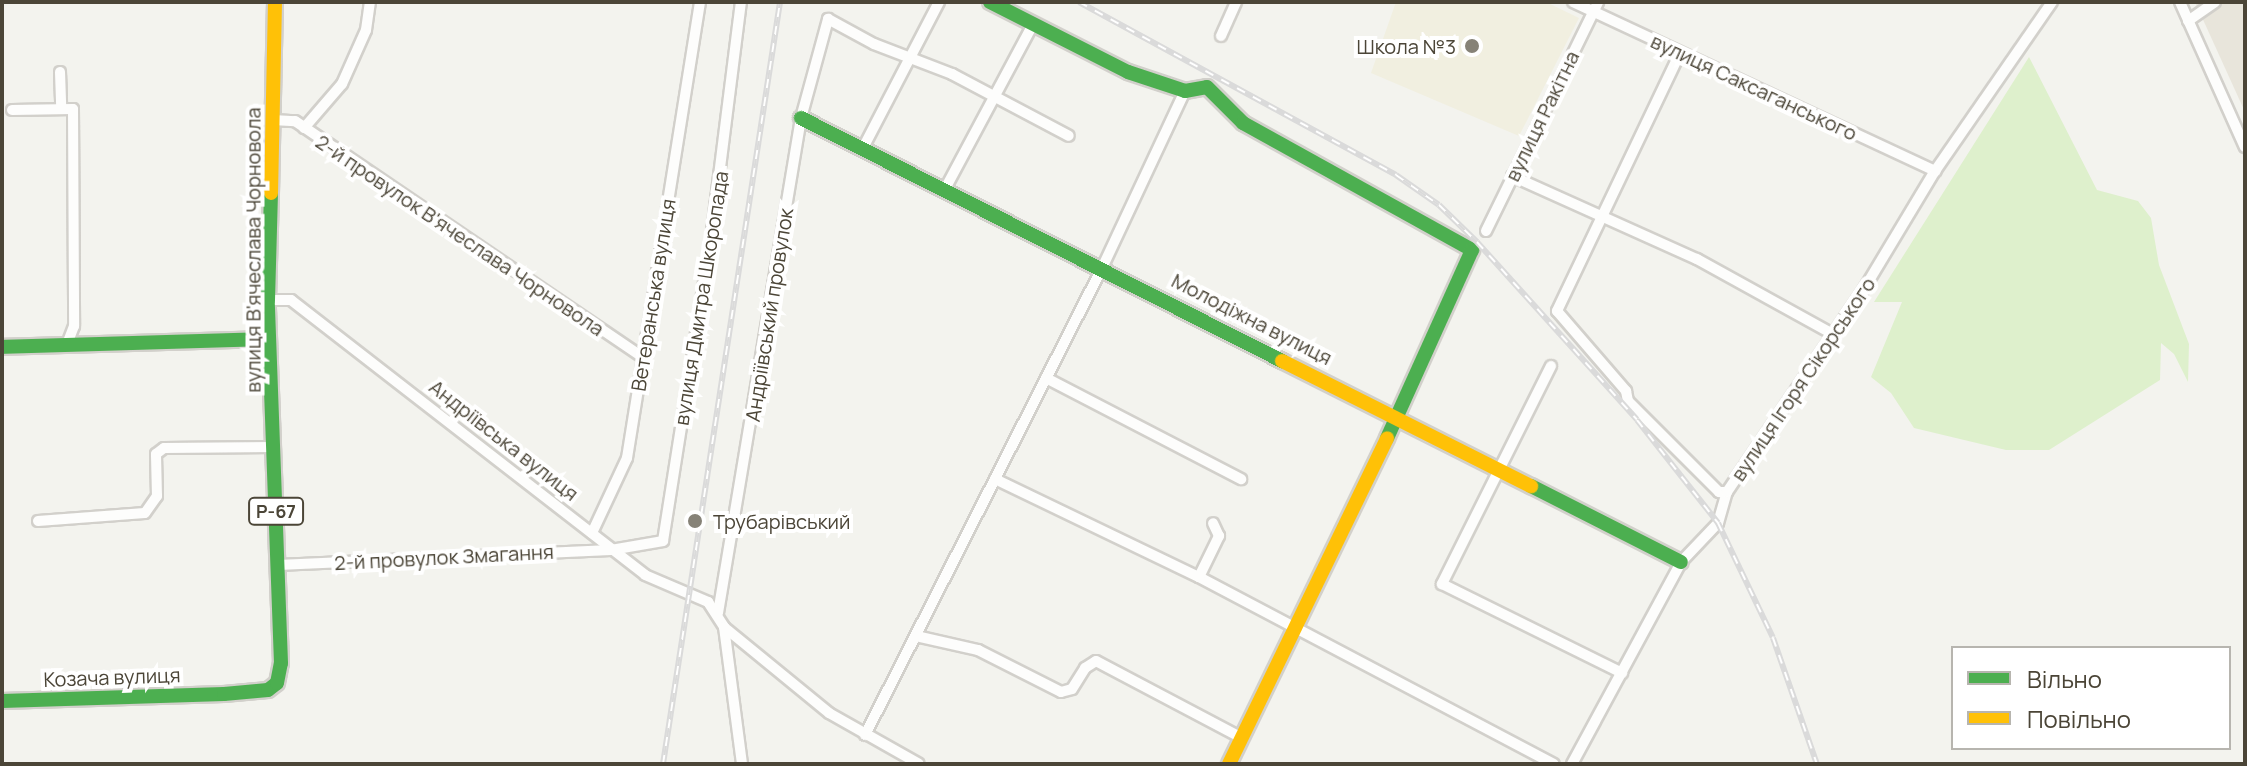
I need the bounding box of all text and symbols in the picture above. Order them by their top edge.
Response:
street label: вулиця Саксаганського [1647,29,1861,145]
place label: Школа №3 [1357,34,1456,58]
marker: Школа №3 [1463,37,1481,55]
street label: вулиця Ракітна [1500,47,1584,185]
street label: вулиця В'ячеслава Чорновола [241,107,265,393]
street label: 2-й провулок В'ячеслава Чорновола [311,129,609,341]
street label: вулиця Дмитра Шкоропада [669,169,733,427]
street label: Ветеранська вулиця [626,197,680,393]
street label: Андріївський провулок [740,206,798,424]
street label: Молодіжна вулиця [1168,268,1336,370]
street label: вулиця Ігоря Сікорського [1726,273,1880,485]
street label: Андріївська вулиця [425,374,583,506]
road number: Р-67 [248,497,304,525]
place label: Трубарівський [713,509,850,533]
marker: Трубарівський [684,510,706,532]
street label: 2-й провулок Змагання [334,539,554,575]
legend [1951,646,2231,750]
text: Вільно [2027,662,2102,695]
street label: Козача вулиця [43,663,181,691]
text: Повільно [2027,702,2131,735]

